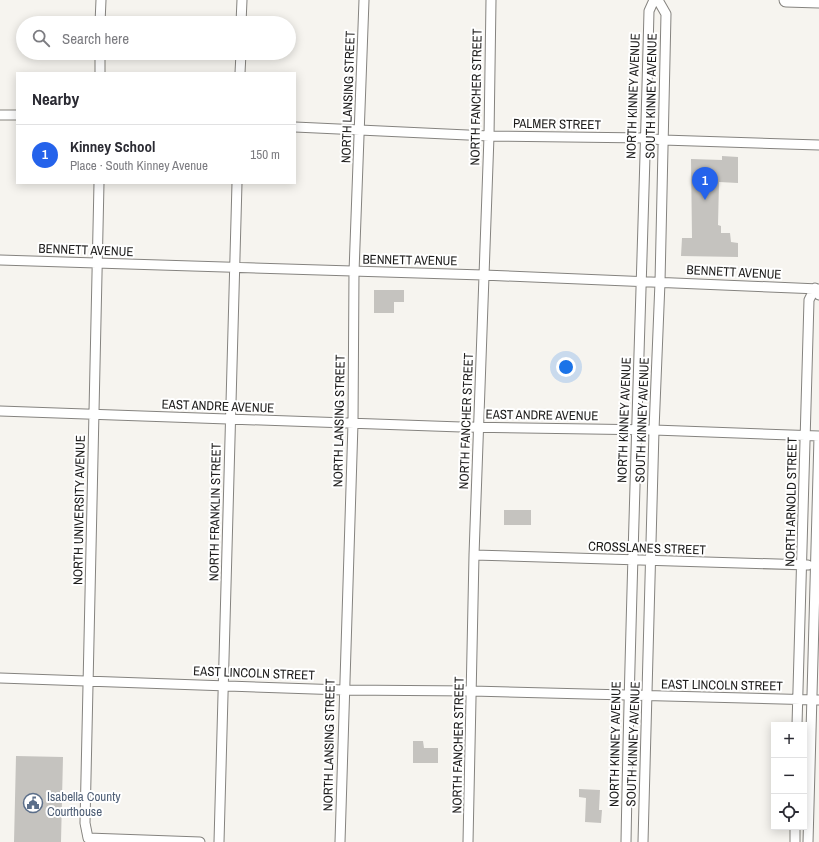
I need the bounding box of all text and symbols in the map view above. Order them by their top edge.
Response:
search box [16,16,296,60]
icon: search [30,27,52,49]
text: Search here [62,28,129,49]
street label: NORTH FANCHER STREET [466,28,486,165]
street label: NORTH LANSING STREET [337,30,359,164]
street label: NORTH KINNEY AVENUE [622,33,644,159]
street label: SOUTH KINNEY AVENUE [641,33,661,159]
text: Nearby [32,87,79,110]
street label: PALMER STREET [513,115,602,133]
text: Kinney School [70,136,155,157]
text: 1 [42,146,48,163]
text: 150 m [250,146,280,163]
text: Place · South Kinney Avenue [70,157,208,174]
pin: 1 [692,167,718,200]
street label: BENNETT AVENUE [38,240,134,260]
street label: BENNETT AVENUE [362,251,458,269]
street label: BENNETT AVENUE [686,261,782,283]
street label: NORTH FANCHER STREET [455,352,477,490]
street label: NORTH LANSING STREET [329,354,349,487]
your location [556,357,576,377]
street label: NORTH KINNEY AVENUE [613,357,635,483]
street label: SOUTH KINNEY AVENUE [631,357,653,483]
street label: EAST ANDRE AVENUE [161,396,275,416]
street label: EAST ANDRE AVENUE [485,406,599,424]
street label: NORTH UNIVERSITY AVENUE [69,435,89,585]
street label: NORTH ARNOLD STREET [781,437,801,567]
street label: NORTH FRANKLIN STREET [205,442,225,581]
street label: CROSSLANES STREET [588,537,707,559]
street label: EAST LINCOLN STREET [193,662,316,684]
street label: EAST LINCOLN STREET [661,675,784,695]
street label: NORTH FANCHER STREET [448,676,468,813]
street label: NORTH LANSING STREET [319,678,339,811]
street label: NORTH KINNEY AVENUE [605,681,625,807]
street label: SOUTH KINNEY AVENUE [622,681,644,807]
map controls [771,722,807,830]
button: + [771,722,807,758]
button: − [771,758,807,794]
place label: Isabella County Courthouse [47,788,121,820]
public building icon: Isabella County Courthouse [22,792,44,814]
button: locate [771,794,807,830]

